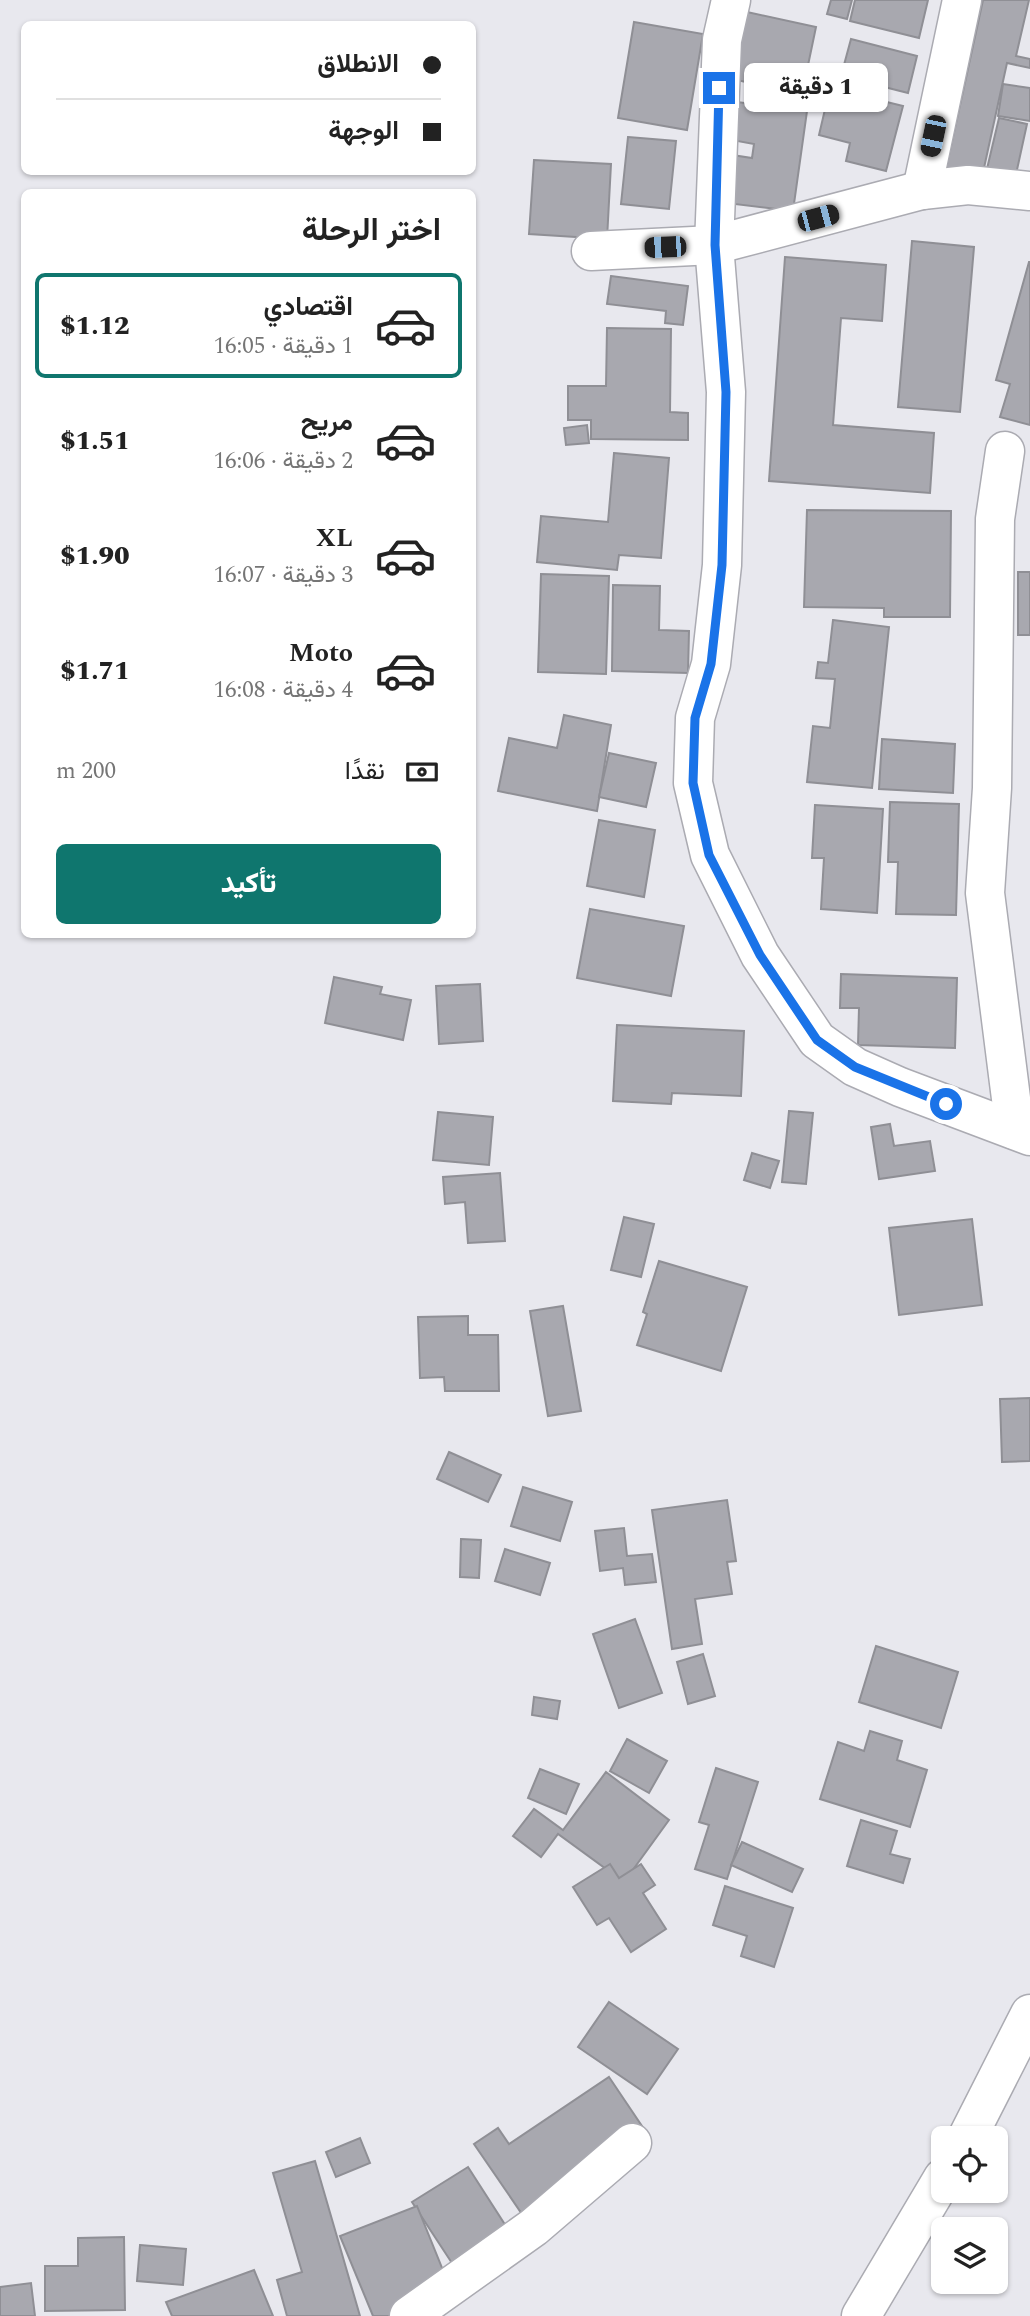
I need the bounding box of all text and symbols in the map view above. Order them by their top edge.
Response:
text: الانطلاق [317,44,399,84]
callout: 1 دقيقة [744,64,887,112]
text: 1 دقيقة [779,70,853,105]
route end [703,72,735,104]
text: الوجهة [328,111,399,151]
car [919,113,948,159]
car [795,202,842,234]
text: اختر الرحلة [302,206,441,255]
car [644,236,687,258]
text: اقتصادي [264,287,353,327]
icon: car [374,294,437,357]
text: $1.12 [60,306,130,346]
text: 1 دقيقة · 16:05 [214,329,353,364]
text: مريح [301,402,353,442]
icon: car [374,409,437,472]
text: $1.51 [60,421,130,461]
text: 2 دقيقة · 16:06 [214,444,353,479]
text: XL [316,518,353,558]
icon: car [374,524,437,587]
text: $1.90 [60,536,130,576]
text: 3 دقيقة · 16:07 [214,558,353,593]
text: Moto [289,633,353,673]
icon: car [374,639,437,702]
text: $1.71 [60,651,130,691]
text: 4 دقيقة · 16:08 [214,673,353,708]
text: نقدًا [345,751,385,791]
icon: cash [403,753,441,791]
text: 200 m [56,754,116,789]
button: تأكيد [56,844,441,924]
route start [930,1088,962,1120]
map controls [931,2126,1008,2294]
button: locate [931,2126,1008,2203]
button: layers [931,2217,1008,2294]

